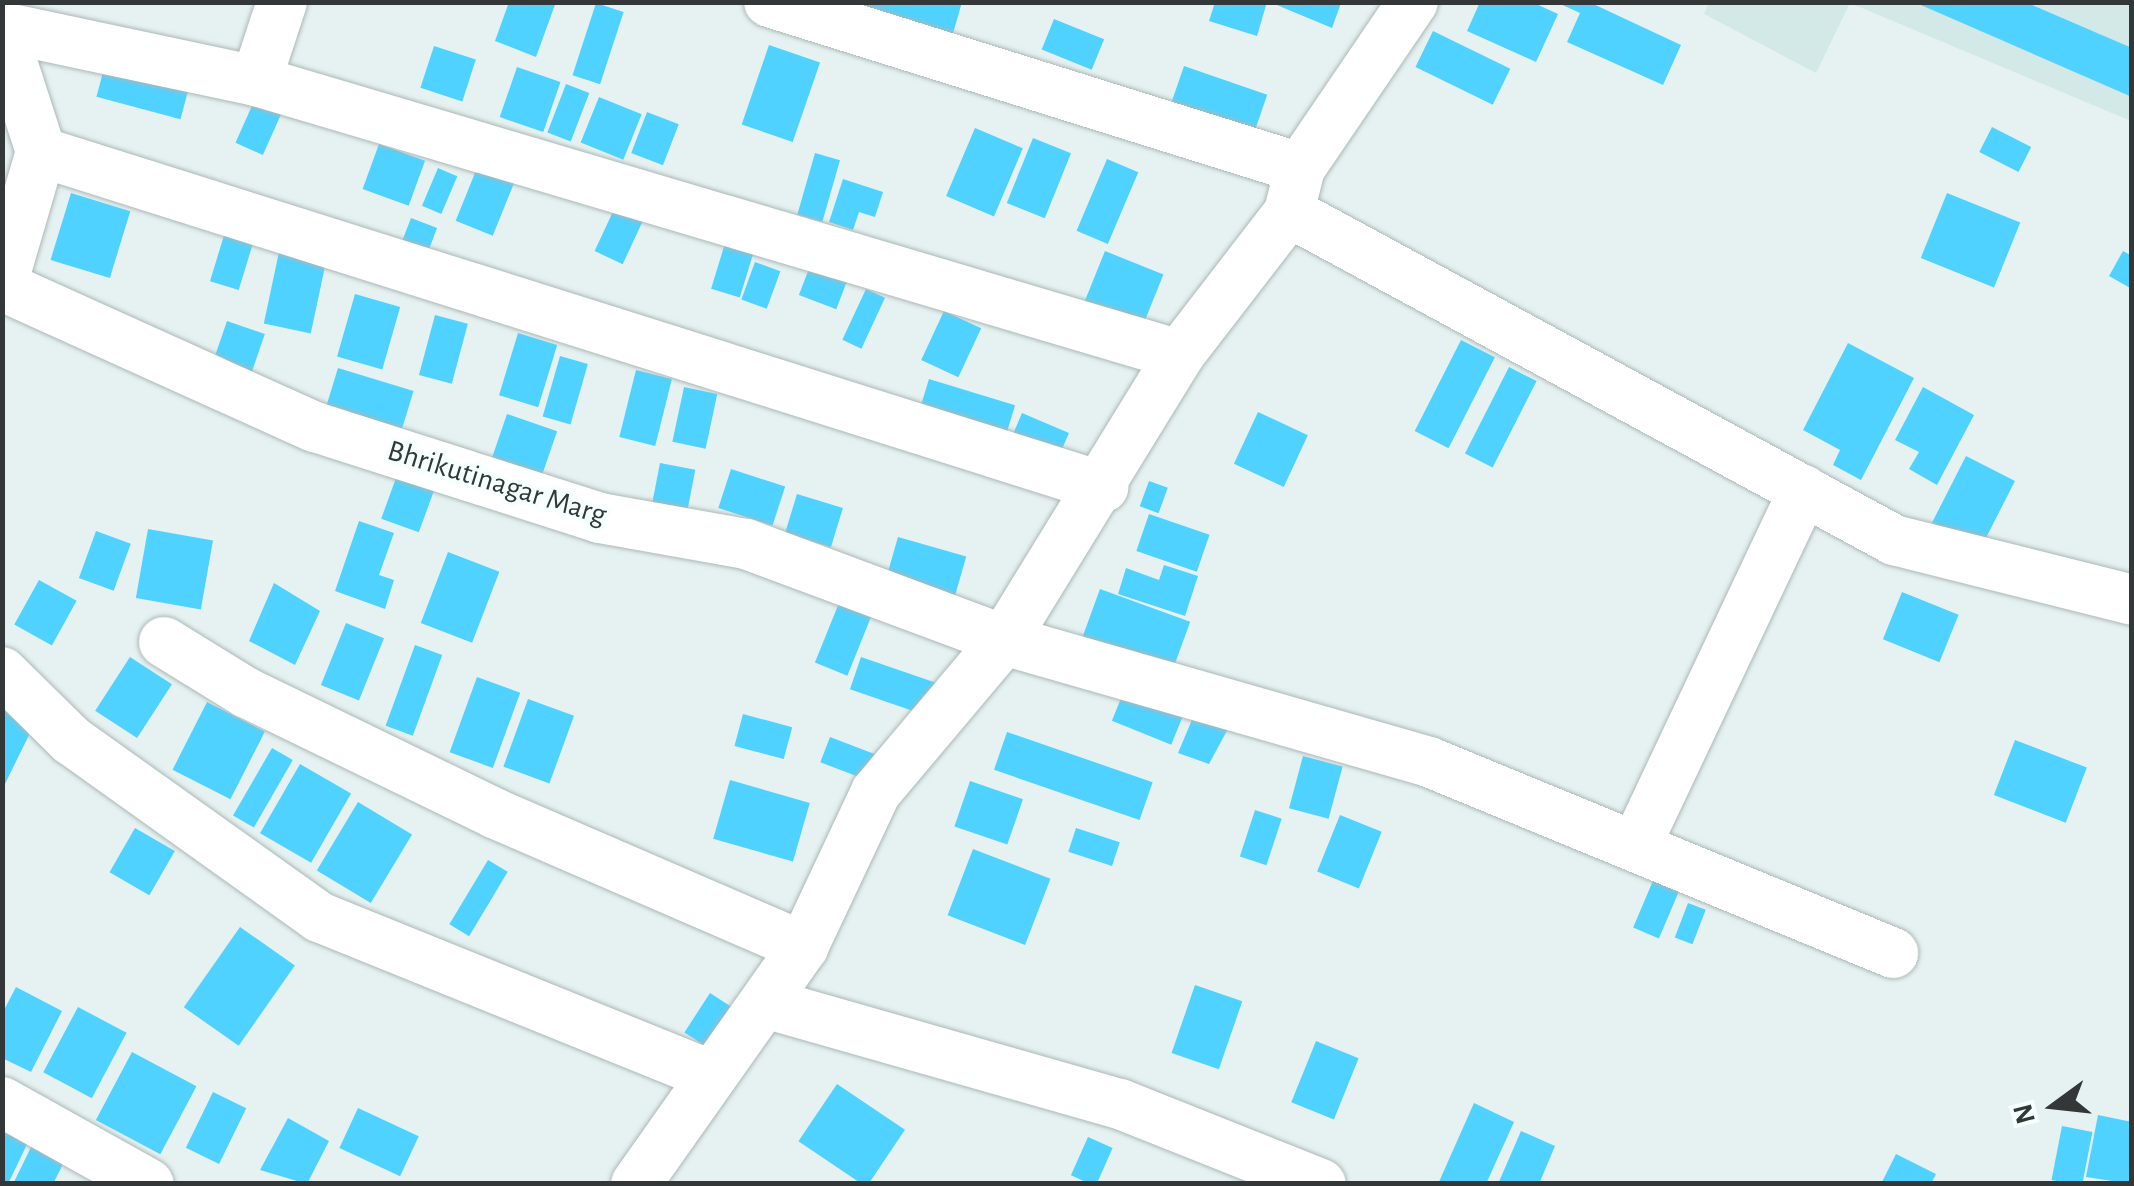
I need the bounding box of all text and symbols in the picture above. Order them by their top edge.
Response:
street label: Bhrikutinagar Marg [383,433,611,533]
north arrow [2004,1056,2104,1156]
text: N [2009,1101,2041,1127]

